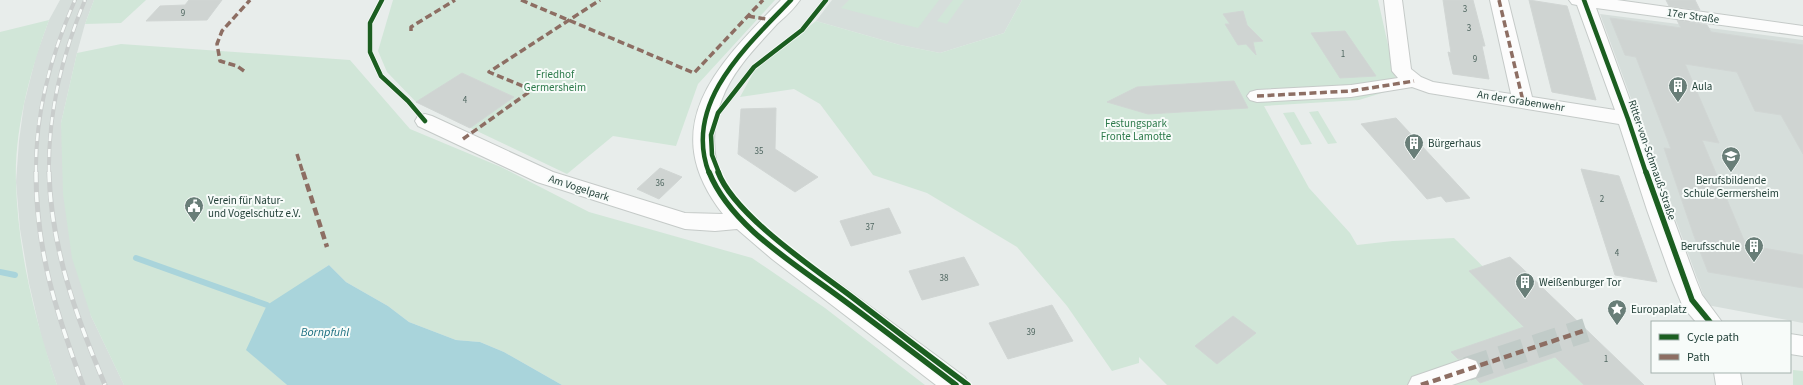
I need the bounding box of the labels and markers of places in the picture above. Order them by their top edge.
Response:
building icon: Aula [1667,75,1689,103]
place label: Aula [1692,79,1712,94]
building icon: Bürgerhaus [1403,132,1425,160]
place label: Bürgerhaus [1428,136,1481,151]
school or university icon: Berufsbildende Schule Germersheim [1720,145,1742,173]
place label: Berufsbildende Schule Germersheim [1683,173,1779,201]
place label: Verein für Natur- und Vogelschutz e.V. [208,193,301,221]
public building icon: Verein für Natur- und Vogelschutz e.V. [183,195,205,223]
building icon: Berufsschule [1743,235,1765,263]
place label: Berufsschule [1681,239,1741,254]
building icon: Weißenburger Tor [1514,271,1536,299]
place label: Weißenburger Tor [1539,275,1621,290]
place icon: Europaplatz [1606,298,1628,326]
place label: Europaplatz [1631,302,1687,317]

